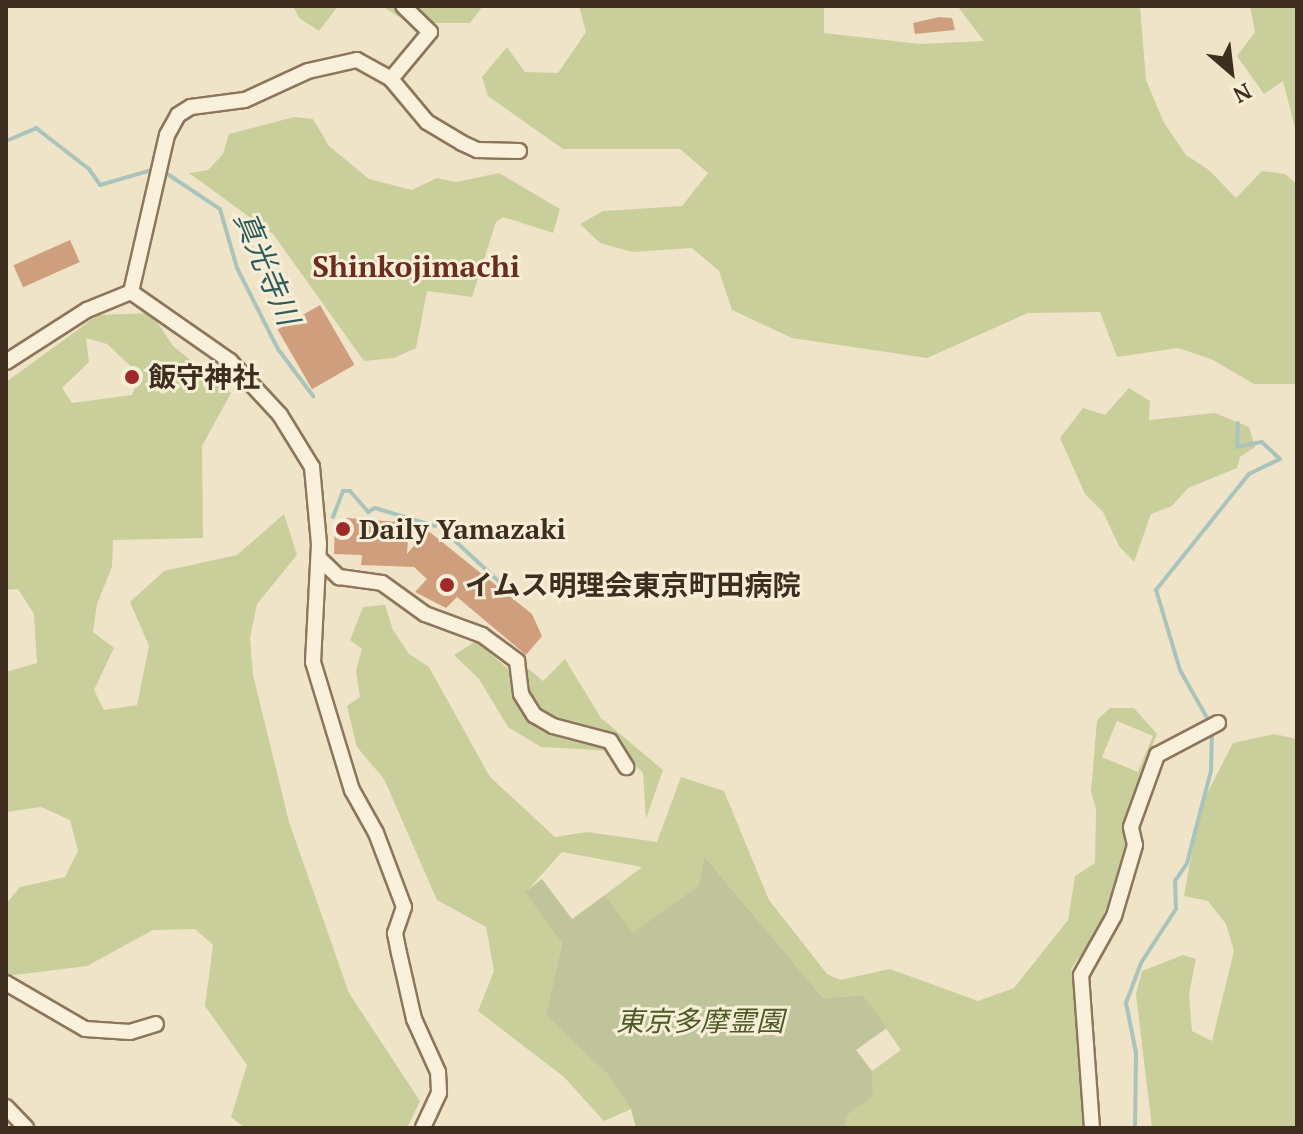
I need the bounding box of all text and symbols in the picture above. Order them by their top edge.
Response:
north arrow [1191,32,1271,112]
text: N [1228,77,1257,110]
water label: 真光寺川 [227,206,307,330]
district label: Shinkojimachi [312,248,520,284]
place label: 飯守神社 [148,360,260,394]
marker: 飯守神社 [123,368,141,386]
place label: Daily Yamazaki [359,512,566,546]
marker: Daily Yamazaki [334,520,352,538]
place label: イムス明理会東京町田病院 [465,568,801,602]
marker: イムス明理会東京町田病院 [436,574,458,596]
park label: 東京多摩霊園 [616,1004,784,1038]

